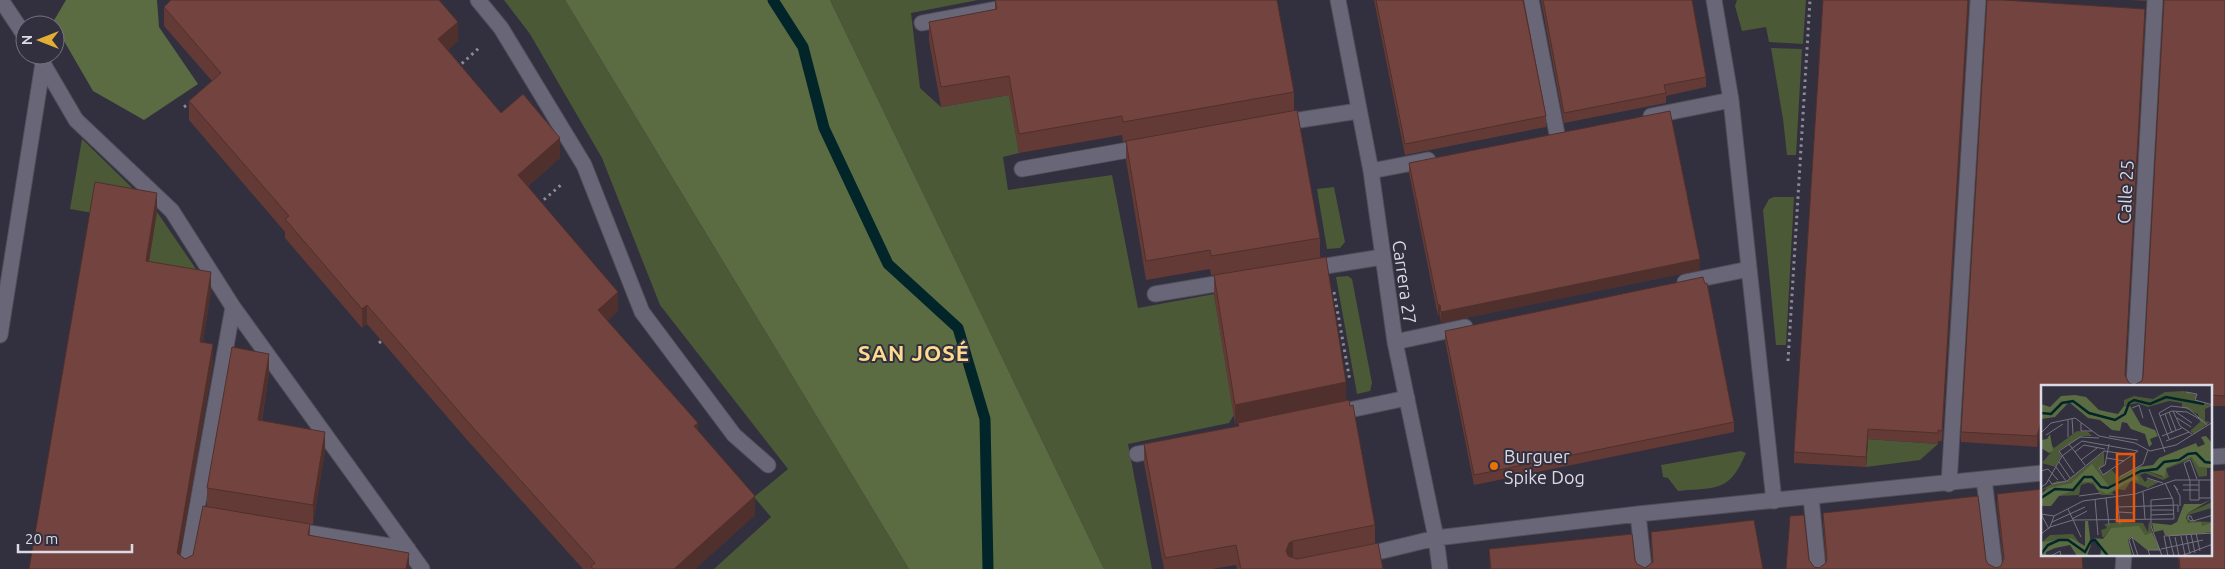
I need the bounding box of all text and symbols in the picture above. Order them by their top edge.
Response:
north arrow [15,15,65,65]
text: N [19,35,35,45]
street label: Calle 25 [2113,159,2137,225]
street label: Carrera 27 [1389,239,1421,325]
district label: SAN JOSÉ [858,340,970,365]
inset map [2041,385,2212,556]
place label: Burguer Spike Dog [1504,446,1585,487]
marker: Burguer Spike Dog [1488,460,1500,472]
scale bar [18,522,131,554]
text: 20 m [25,530,58,547]

